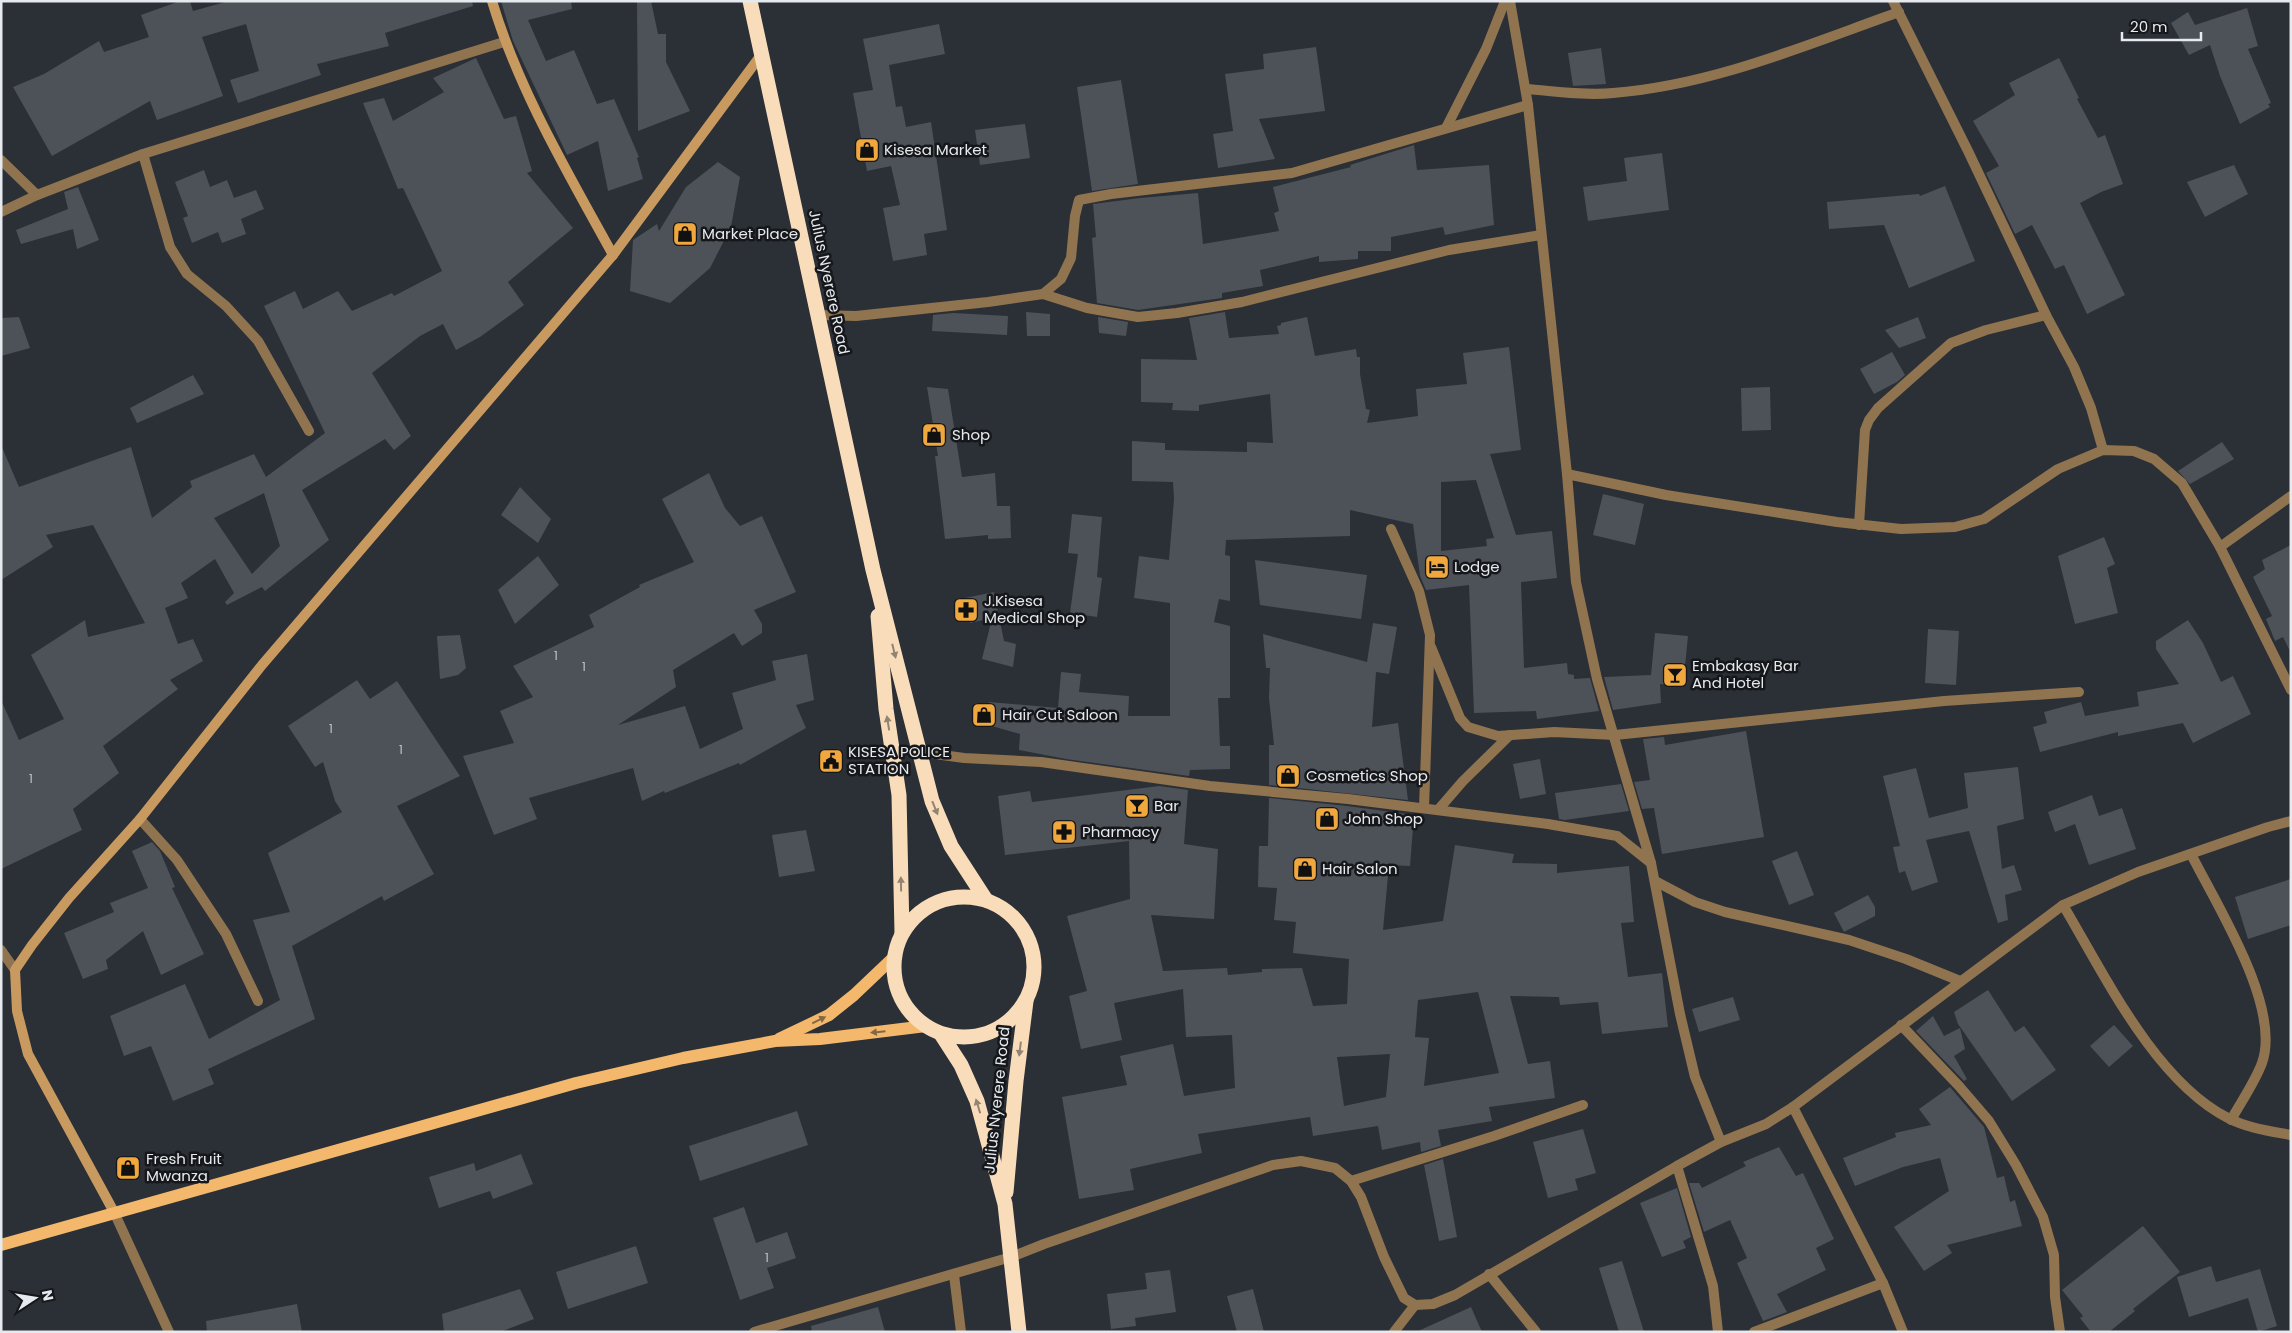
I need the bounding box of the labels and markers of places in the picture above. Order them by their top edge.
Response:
shop icon: Kisesa Market [854,137,880,163]
place label: Kisesa Market [884,139,987,160]
shop icon: Market Place [672,221,698,247]
place label: Market Place [702,223,798,244]
shop icon: Shop [921,422,947,448]
place label: Shop [952,424,990,445]
hotel icon: Lodge [1424,554,1450,580]
place label: Lodge [1454,556,1500,577]
place label: J.Kisesa Medical Shop [984,590,1085,628]
pharmacy icon: J.Kisesa Medical Shop [953,597,979,623]
place label: Embakasy Bar And Hotel [1692,655,1799,693]
bar icon: Embakasy Bar And Hotel [1662,662,1688,688]
shop icon: Hair Cut Saloon [971,702,997,728]
place label: Hair Cut Saloon [1002,704,1118,725]
place label: KISESA POLICE STATION [848,741,950,779]
public building icon: KISESA POLICE STATION [818,748,844,774]
shop icon: Cosmetics Shop [1275,763,1301,789]
place label: Cosmetics Shop [1306,765,1428,786]
bar icon: Bar [1124,793,1150,819]
place label: Bar [1154,795,1179,816]
shop icon: John Shop [1314,806,1340,832]
place label: John Shop [1344,808,1423,829]
pharmacy icon: Pharmacy [1051,819,1077,845]
place label: Pharmacy [1082,821,1160,842]
shop icon: Hair Salon [1292,856,1318,882]
place label: Hair Salon [1322,858,1398,879]
place label: Fresh Fruit Mwanza [146,1148,222,1186]
shop icon: Fresh Fruit Mwanza [115,1155,141,1181]

